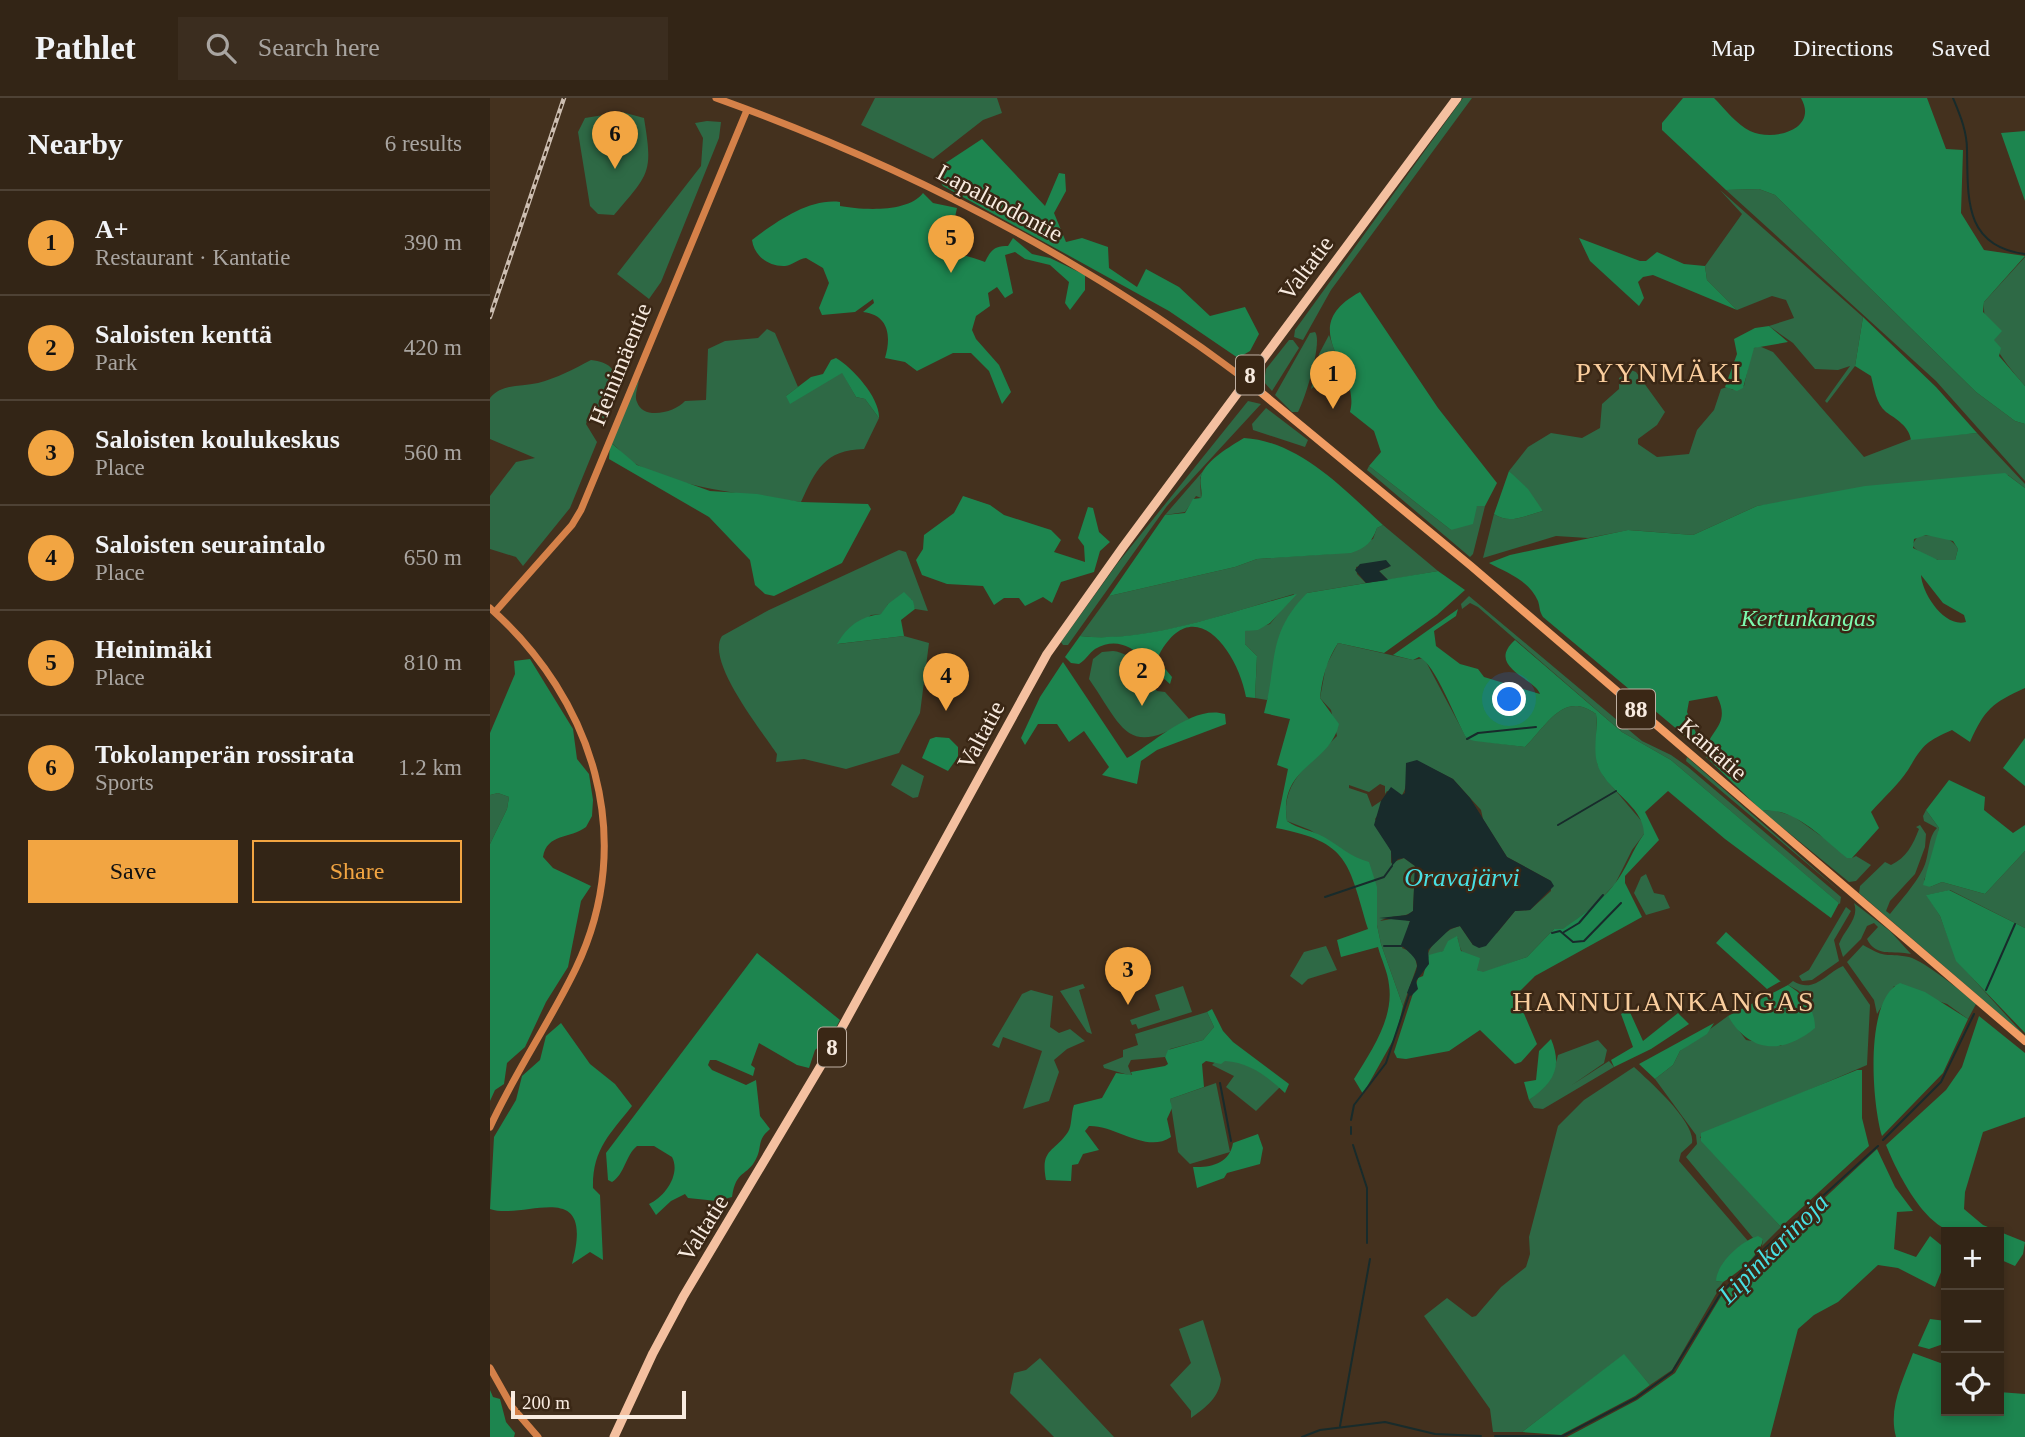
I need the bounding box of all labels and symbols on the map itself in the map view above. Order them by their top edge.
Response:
pin: 6 [592,111,638,169]
street label: Lapaluodontie [933,159,1067,247]
pin: 5 [928,215,974,273]
street label: Valtatie [1274,231,1338,305]
street label: Heinimäentie [584,299,656,429]
pin: 1 [1310,351,1356,409]
road number: 8 [1236,356,1264,394]
district label: PYYNMÄKI [1576,357,1742,388]
park label: Kertunkangas [1740,605,1875,631]
pin: 2 [1119,648,1165,706]
pin: 4 [923,653,969,711]
your location [1492,682,1526,716]
road number: 88 [1617,690,1655,729]
street label: Valtatie [952,697,1010,773]
street label: Kantatie [1674,713,1752,785]
water label: Oravajärvi [1404,863,1520,892]
pin: 3 [1105,947,1151,1005]
district label: HANNULANKANGAS [1512,986,1816,1017]
road number: 8 [818,1028,846,1066]
water label: Lipinkarinoja [1712,1188,1834,1310]
street label: Valtatie [673,1190,733,1266]
scale bar [511,1388,686,1420]

